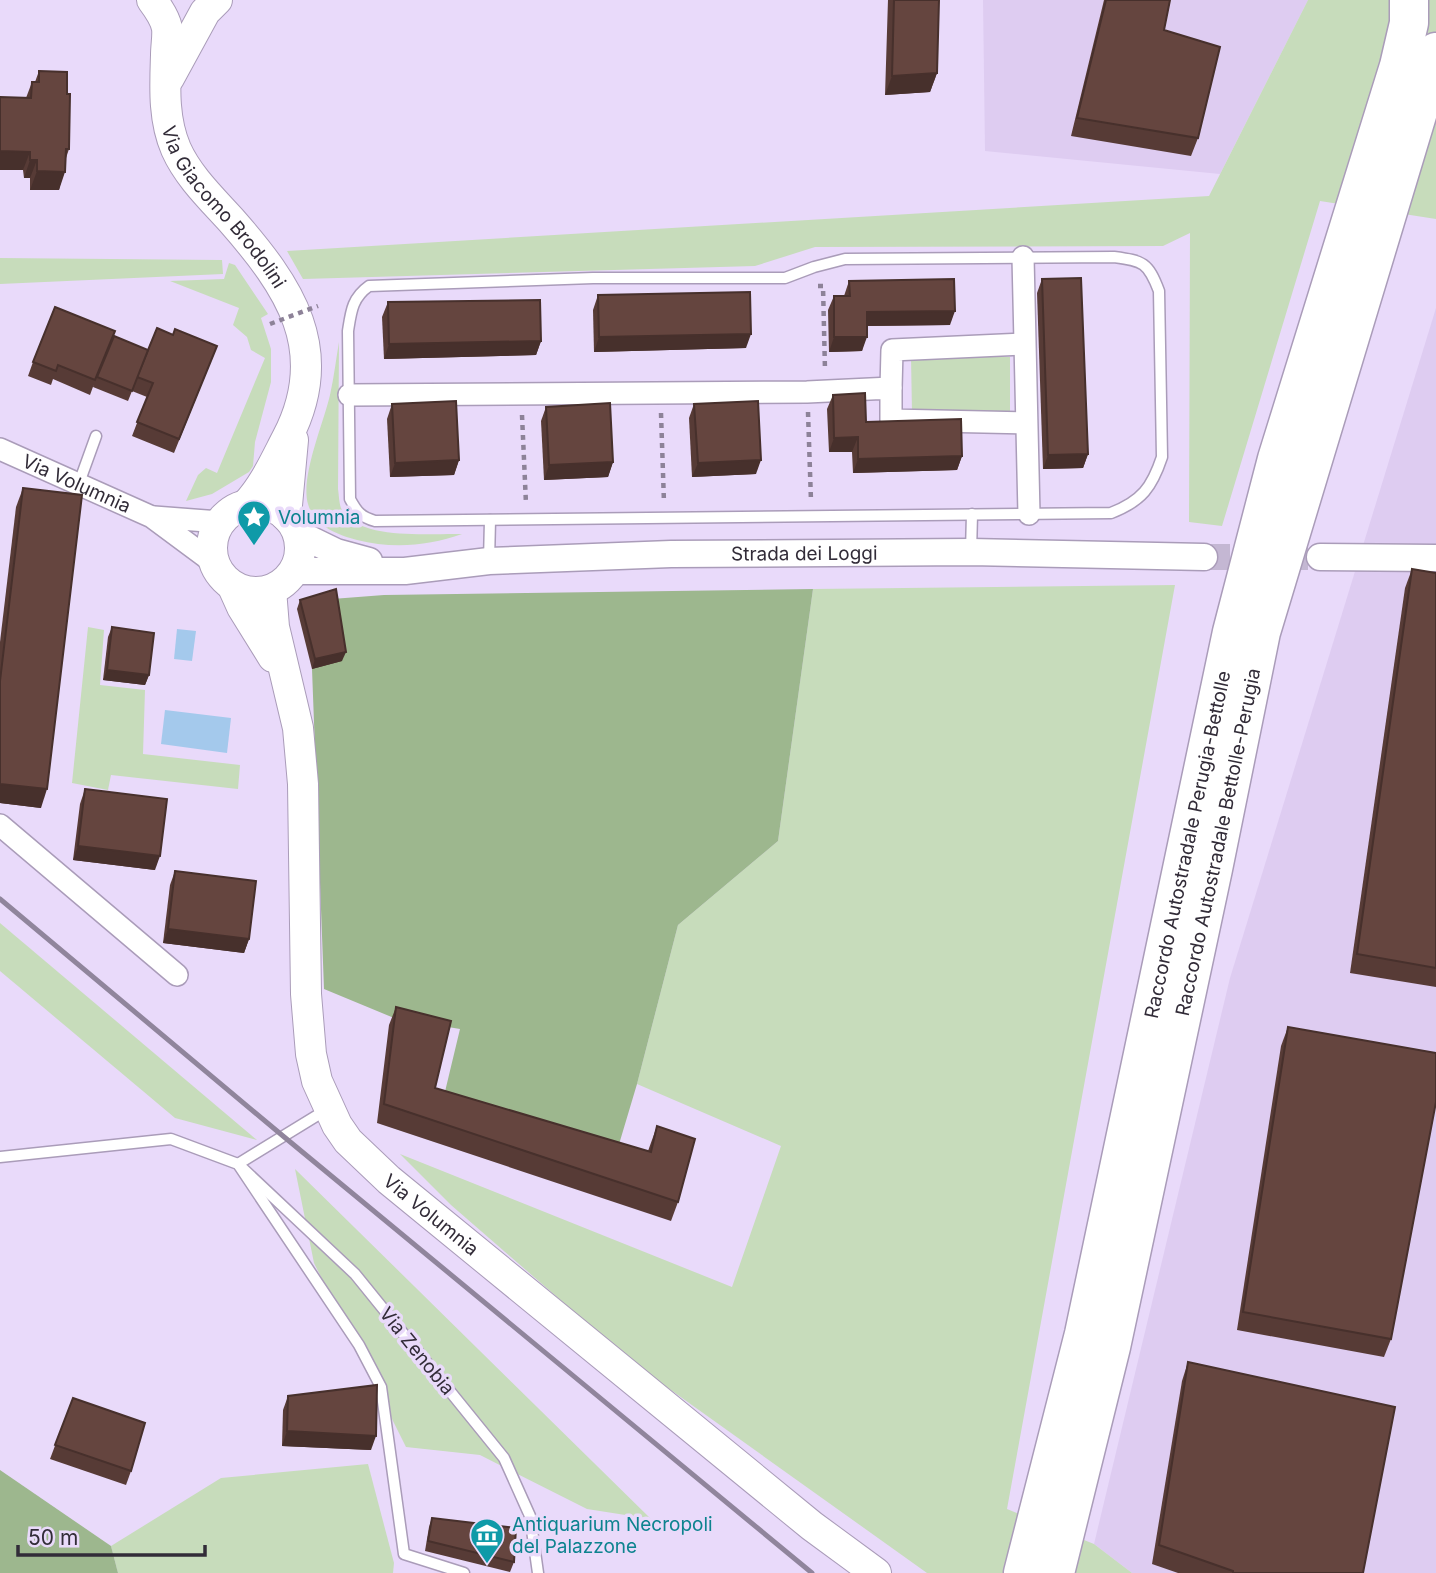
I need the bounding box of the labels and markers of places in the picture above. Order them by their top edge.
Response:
place icon: Volumnia [235,498,273,547]
place label: Volumnia [278,506,361,529]
place label: Antiquarium Necropoli del Palazzone [512,1513,713,1558]
museum icon: Antiquarium Necropoli del Palazzone [468,1516,506,1565]

